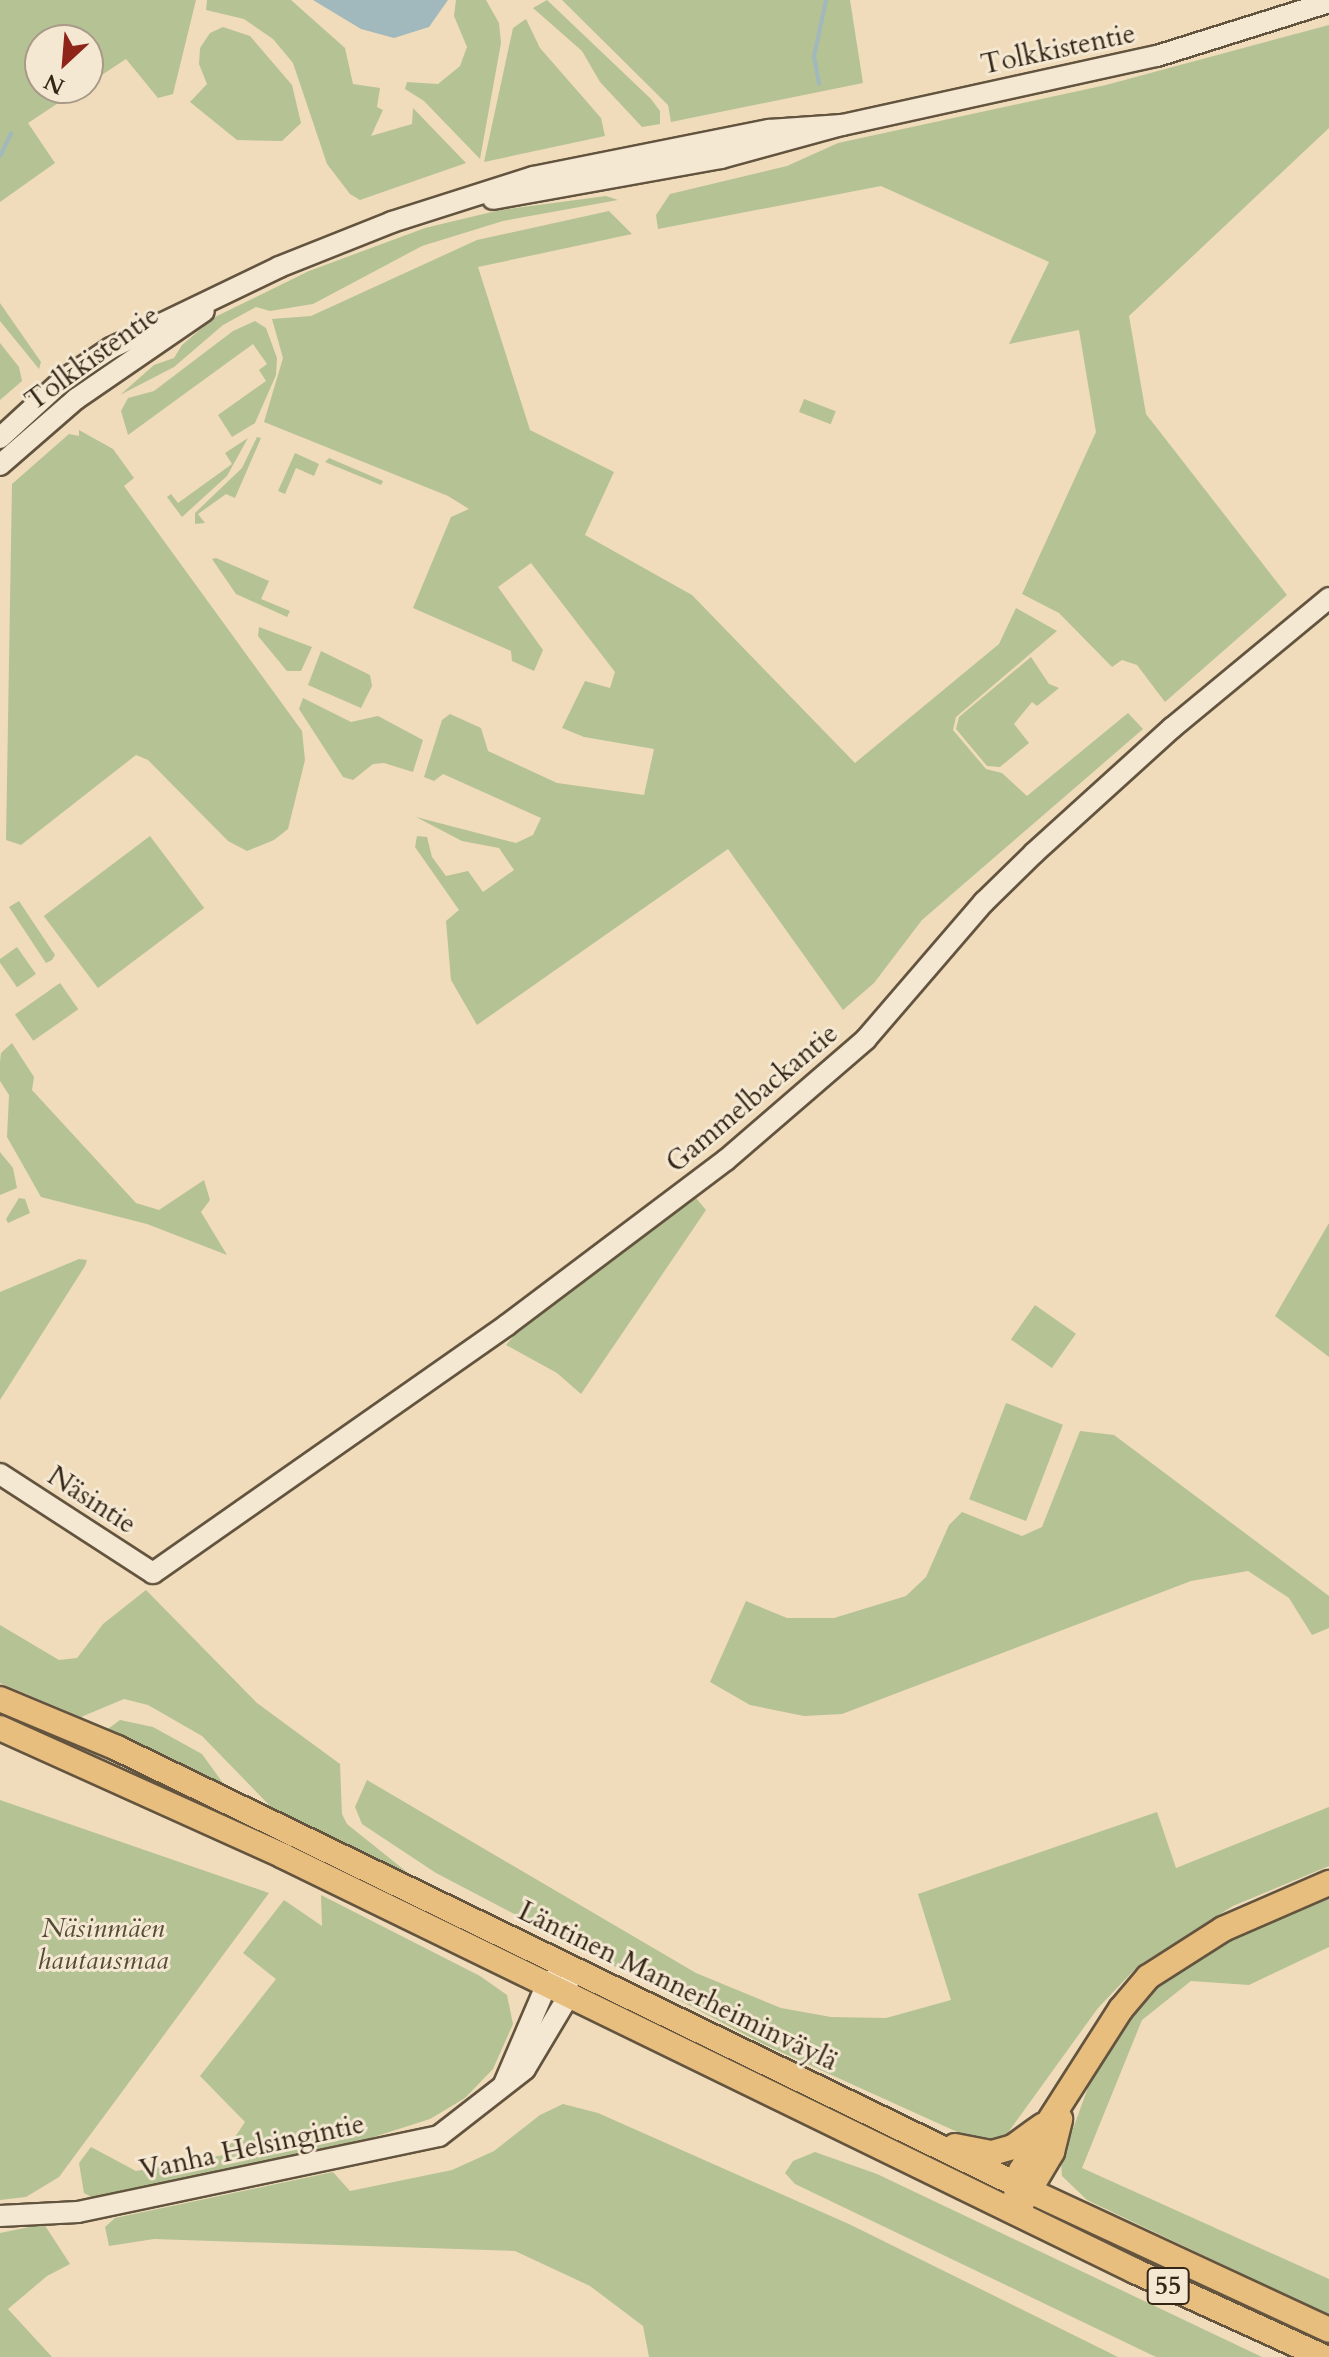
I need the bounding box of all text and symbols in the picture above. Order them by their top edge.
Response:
street label: Tolkkistentie [978,16,1138,82]
north arrow [24,24,104,104]
text: N [39,66,70,101]
street label: Tolkkistentie [19,298,165,418]
street label: Gammelbackantie [659,1016,845,1180]
street label: Näsintie [41,1459,143,1541]
street label: Läntinen Mannerheiminväylä [513,1894,843,2078]
park label: Näsinmäen hautausmaa [37,1911,169,1977]
street label: Vanha Helsingintie [137,2107,367,2187]
road number: 55 [1146,2264,1190,2308]

